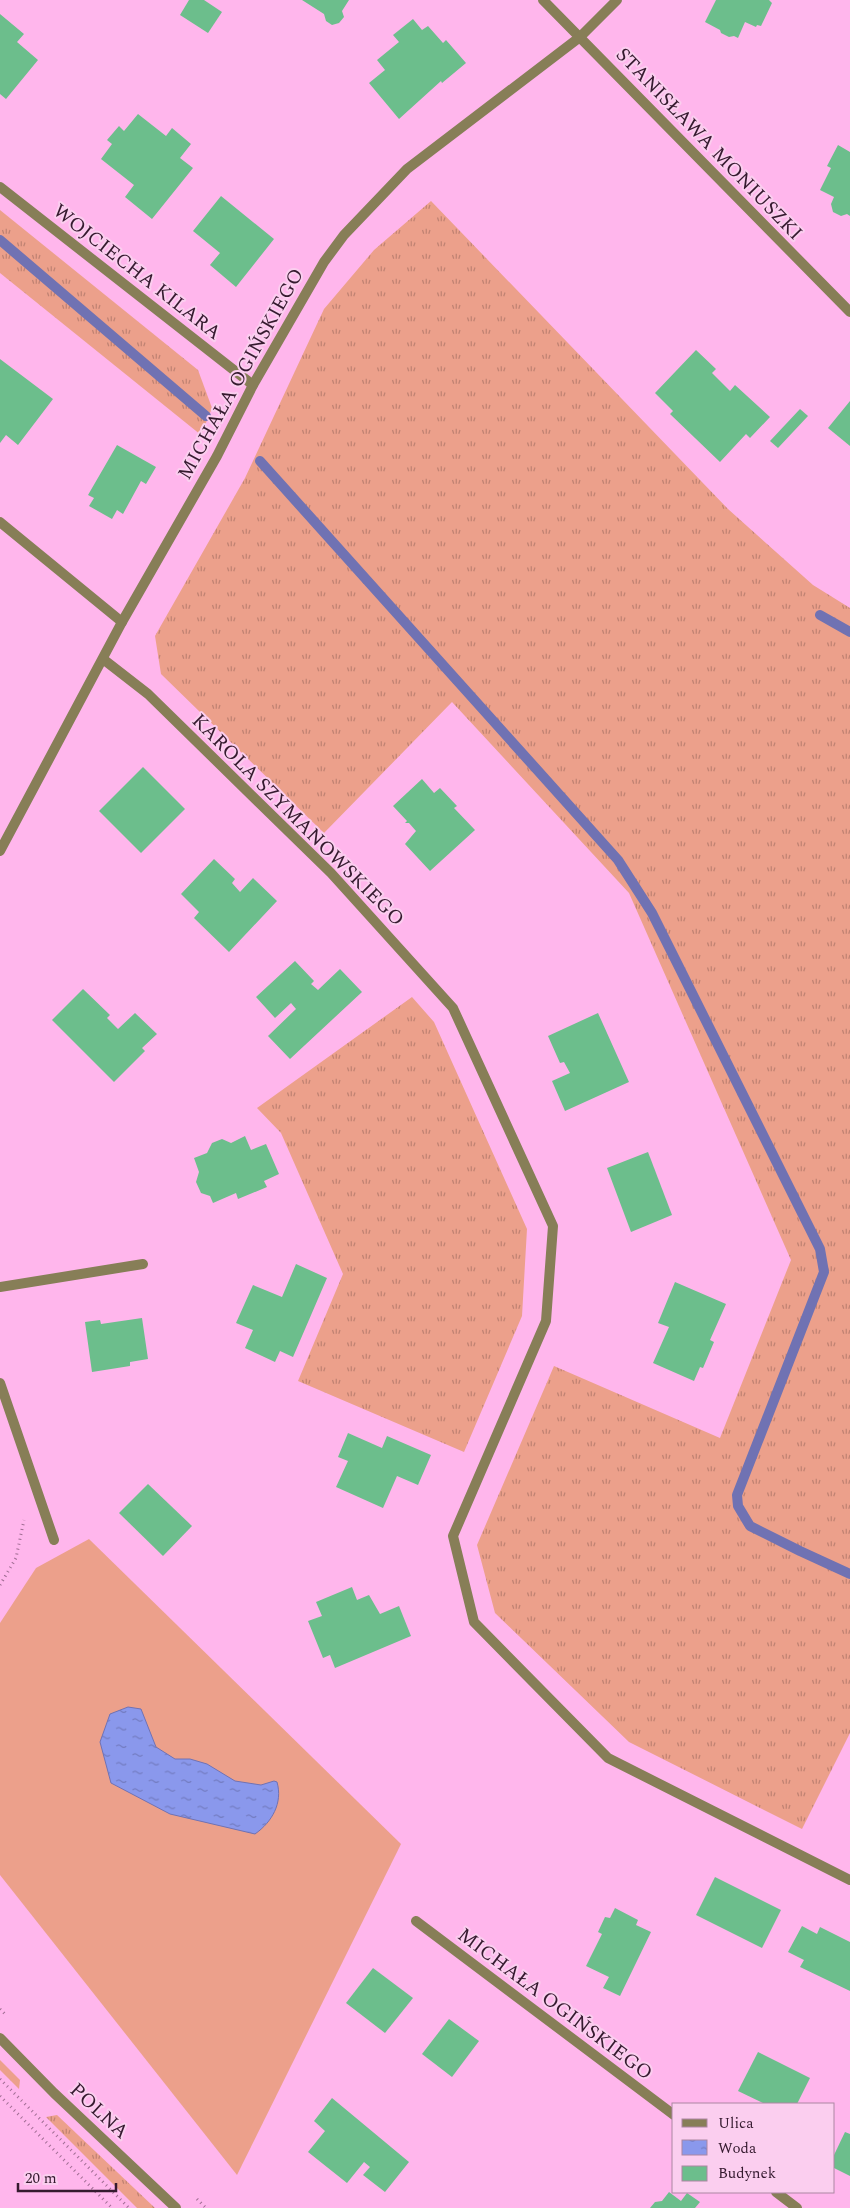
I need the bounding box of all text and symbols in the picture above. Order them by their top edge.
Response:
street label: STANISŁAWA MONIUSZKI [608,41,810,247]
street label: WOJCIECHA KILARA [46,196,228,348]
street label: MICHAŁA OGIŃSKIEGO [170,263,312,485]
street label: KAROLA SZYMANOWSKIEGO [185,707,411,933]
street label: MICHAŁA OGIŃSKIEGO [451,1920,659,2088]
street label: POLNA [63,2076,135,2146]
legend [672,2103,835,2193]
text: Ulica [718,2112,754,2135]
text: Woda [718,2137,757,2160]
scale bar [18,2160,115,2192]
text: Budynek [718,2162,776,2185]
text: 20 m [25,2167,57,2190]

